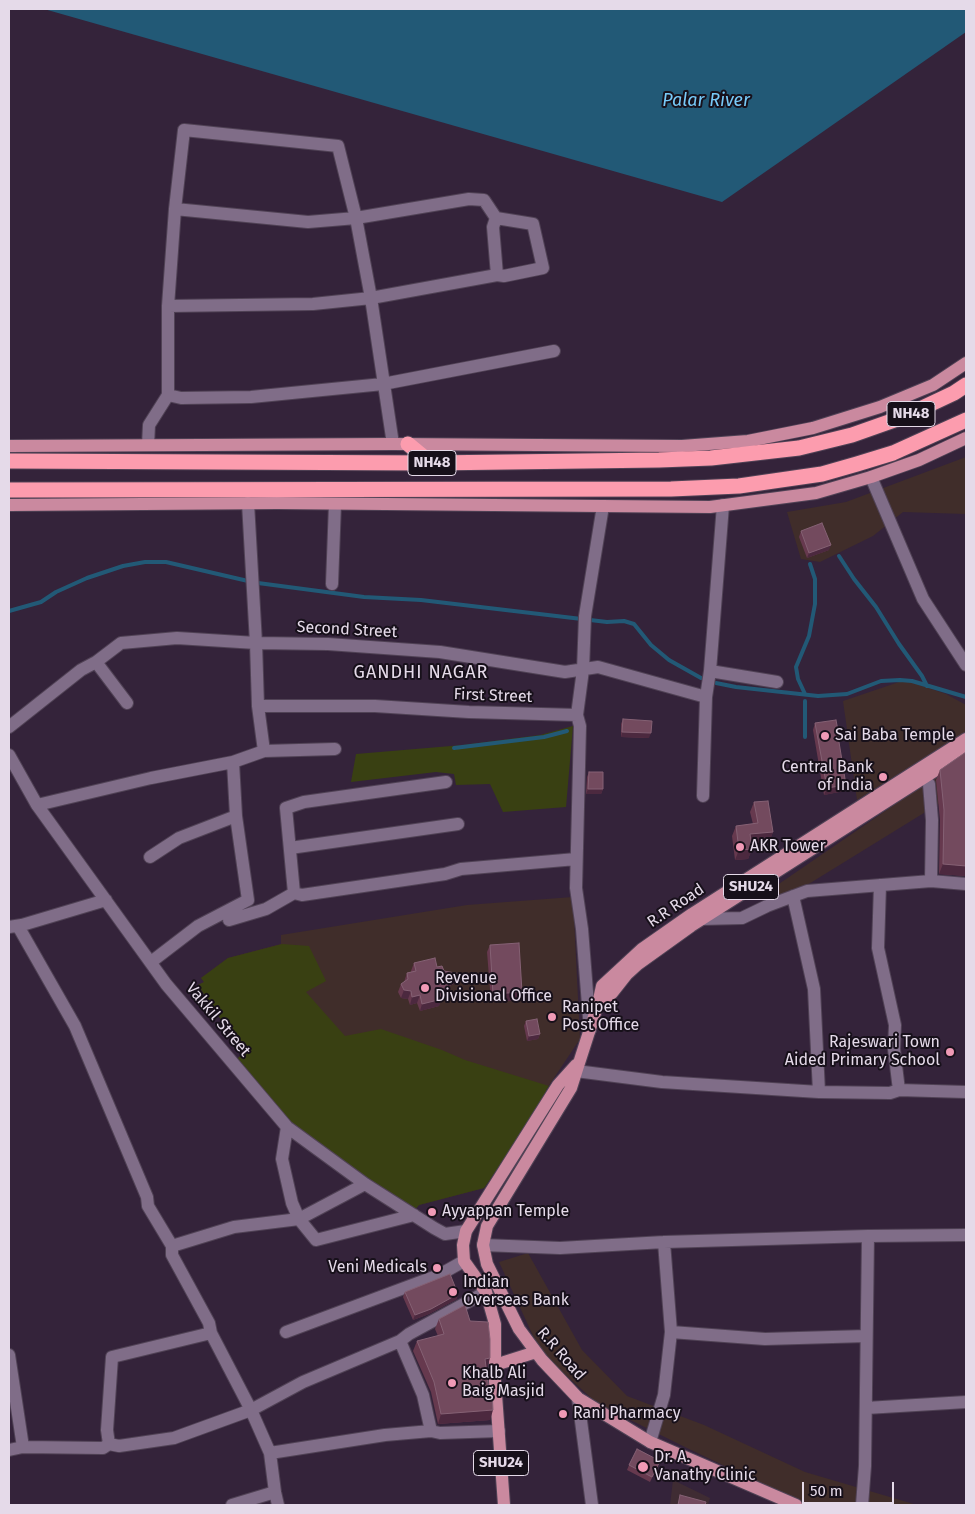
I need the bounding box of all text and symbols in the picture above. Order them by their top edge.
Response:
water label: Palar River [662,90,750,112]
road number: NH48 [887,402,935,426]
road number: NH48 [408,450,456,476]
street label: Second Street [296,618,398,642]
district label: GANDHI NAGAR [352,662,490,684]
street label: First Street [453,685,533,707]
place label: Sai Baba Temple [835,726,955,746]
marker: Sai Baba Temple [819,730,831,742]
place label: Central Bank of India [781,758,873,796]
marker: Central Bank of India [877,771,889,783]
place label: AKR Tower [750,837,826,857]
marker: AKR Tower [734,841,746,853]
road number: SHU24 [724,874,778,900]
street label: R.R Road [644,880,708,932]
place label: Revenue Divisional Office [435,969,552,1007]
street label: Vakkil Street [182,979,254,1061]
marker: Revenue Divisional Office [419,982,431,994]
place label: Ranipet Post Office [562,998,639,1036]
marker: Ranipet Post Office [546,1011,558,1023]
place label: Rajeswari Town Aided Primary School [785,1033,940,1071]
marker: Rajeswari Town Aided Primary School [944,1046,956,1058]
place label: Ayyappan Temple [442,1202,569,1222]
marker: Ayyappan Temple [426,1206,438,1218]
place label: Veni Medicals [328,1258,427,1278]
marker: Veni Medicals [431,1262,443,1274]
place label: Indian Overseas Bank [463,1273,569,1311]
marker: Indian Overseas Bank [447,1286,459,1298]
street label: R.R Road [533,1323,589,1385]
place label: Khalb Ali Baig Masjid [462,1364,545,1402]
marker: Khalb Ali Baig Masjid [446,1377,458,1389]
place label: Rani Pharmacy [573,1404,681,1424]
marker: Rani Pharmacy [557,1408,569,1420]
place label: Dr. A. Vanathy Clinic [654,1448,756,1486]
road number: SHU24 [474,1450,528,1476]
marker: Dr. A. Vanathy Clinic [636,1460,650,1474]
scale bar [805,1472,898,1504]
text: 50 m [810,1482,843,1500]

